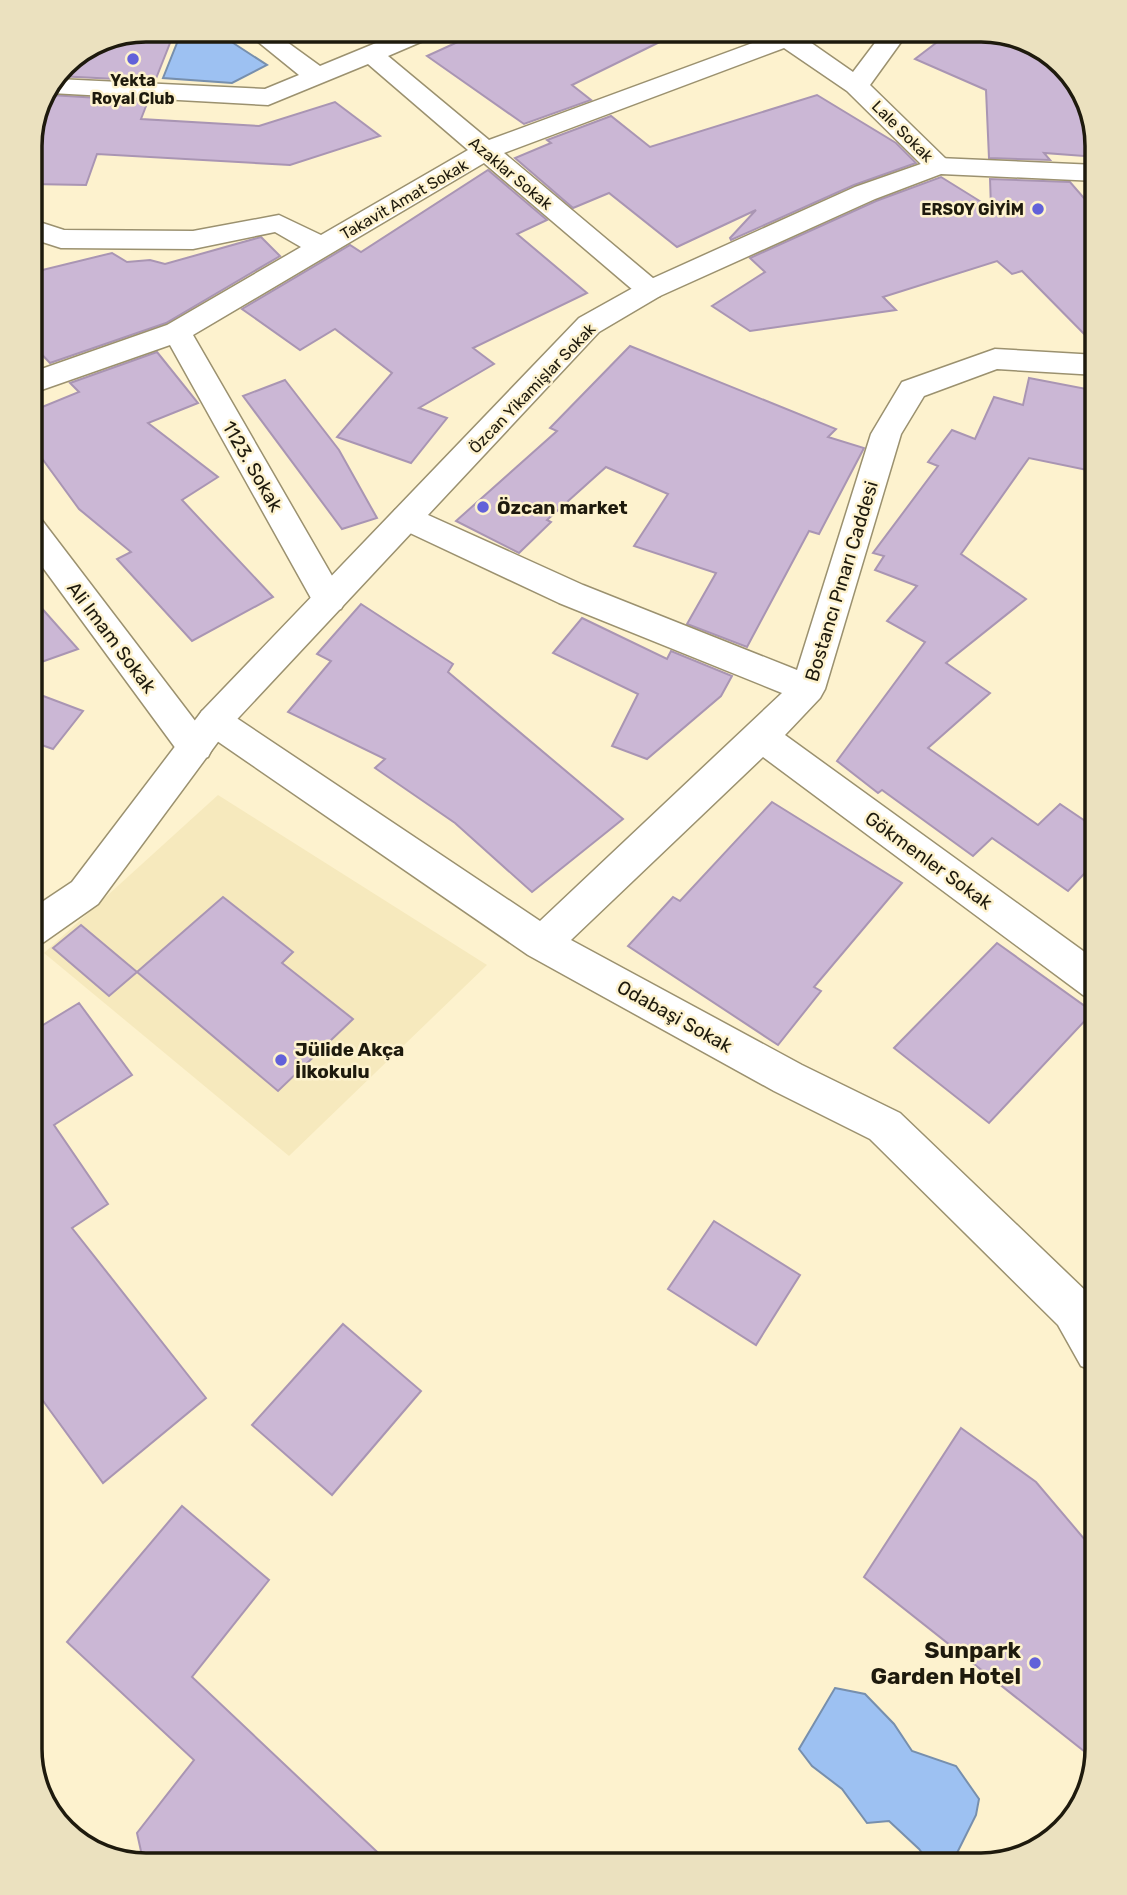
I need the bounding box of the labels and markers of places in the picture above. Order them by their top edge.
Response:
marker: Yekta Royal Club [125,51,141,67]
place label: Yekta Royal Club [91,71,175,108]
place label: ERSOY GİYİM [921,200,1024,219]
marker: ERSOY GİYİM [1030,201,1046,217]
place label: Özcan market [497,496,628,519]
marker: Özcan market [475,499,491,515]
place label: Jülide Akça İlkokulu [295,1038,404,1083]
marker: Jülide Akça İlkokulu [273,1052,289,1068]
place label: Sunpark Garden Hotel [871,1636,1022,1690]
marker: Sunpark Garden Hotel [1027,1655,1043,1671]

